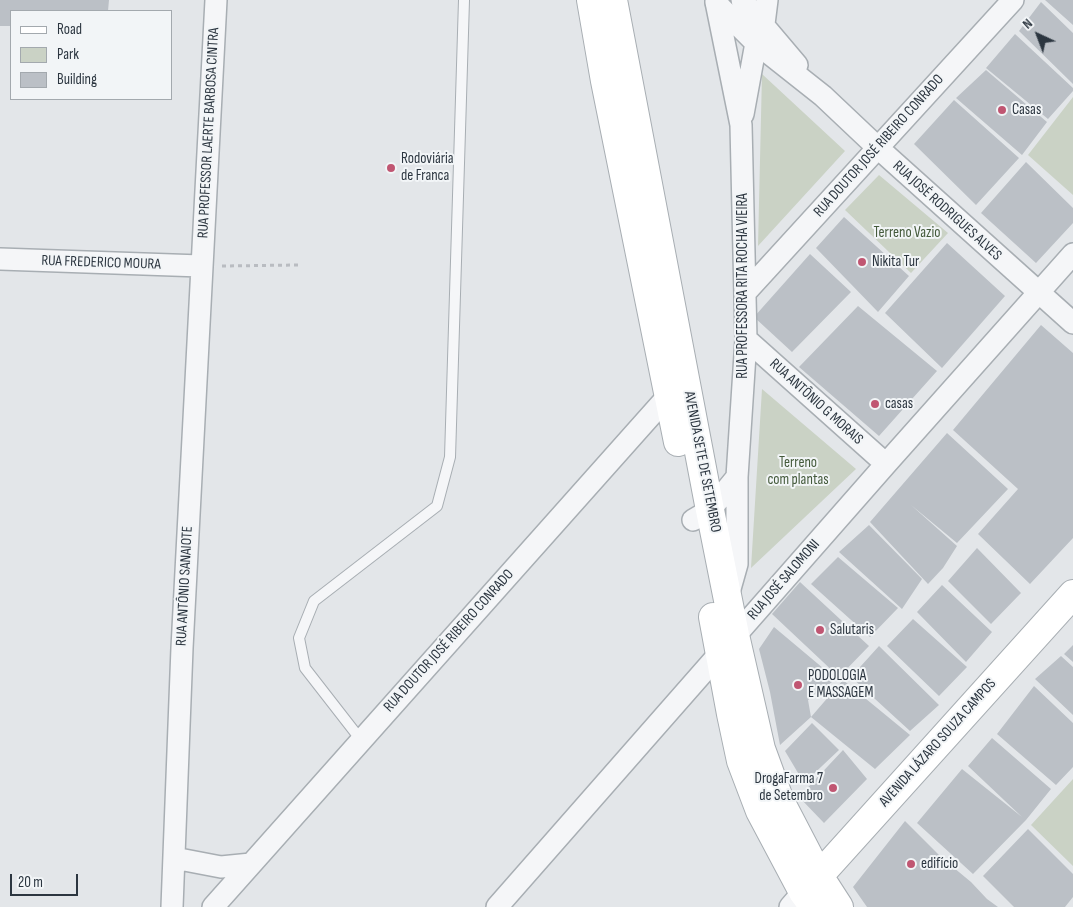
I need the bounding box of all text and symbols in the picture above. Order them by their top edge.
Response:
legend [10,10,172,100]
north arrow [1013,10,1063,60]
text: N [1019,15,1036,32]
text: Road [57,20,82,39]
street label: RUA PROFESSOR LAERTE BARBOSA CINTRA [194,27,224,239]
text: Park [57,45,79,64]
text: Building [57,70,97,89]
street label: RUA DOUTOR JOSÉ RIBEIRO CONRADO [810,71,948,221]
place label: Casas [1012,101,1041,119]
marker: Casas [996,104,1008,116]
place label: Rodoviária de Franca [401,150,454,185]
street label: RUA JOSÉ RODRIGUES ALVES [889,157,1005,265]
marker: Rodoviária de Franca [385,162,397,174]
street label: RUA PROFESSORA RITA ROCHA VIEIRA [734,193,752,379]
park label: Terreno Vazio [873,224,941,242]
street label: RUA FREDERICO MOURA [41,252,161,274]
place label: Nikita Tur [872,253,919,271]
marker: Nikita Tur [856,256,868,268]
street label: RUA ANTÔNIO G MORAIS [766,355,866,449]
street label: AVENIDA SETE DE SETEMBRO [679,390,725,534]
place label: casas [885,395,913,413]
marker: casas [869,398,881,410]
park label: Terreno com plantas [767,454,829,489]
street label: RUA ANTÔNIO SANAIOTE [173,526,197,646]
street label: RUA JOSÉ SALOMONI [744,536,824,624]
street label: RUA DOUTOR JOSÉ RIBEIRO CONRADO [380,566,518,716]
place label: Salutaris [830,621,874,639]
marker: Salutaris [814,624,826,636]
place label: PODOLOGIA E MASSAGEM [808,667,873,702]
street label: AVENIDA LÁZARO SOUZA CAMPOS [876,675,1000,811]
marker: PODOLOGIA E MASSAGEM [792,679,804,691]
place label: DrogaFarma 7 de Setembro [755,770,823,805]
marker: DrogaFarma 7 de Setembro [827,782,839,794]
place label: edifício [921,855,958,873]
marker: edifício [905,858,917,870]
scale bar [12,864,80,896]
text: 20 m [18,873,43,892]

